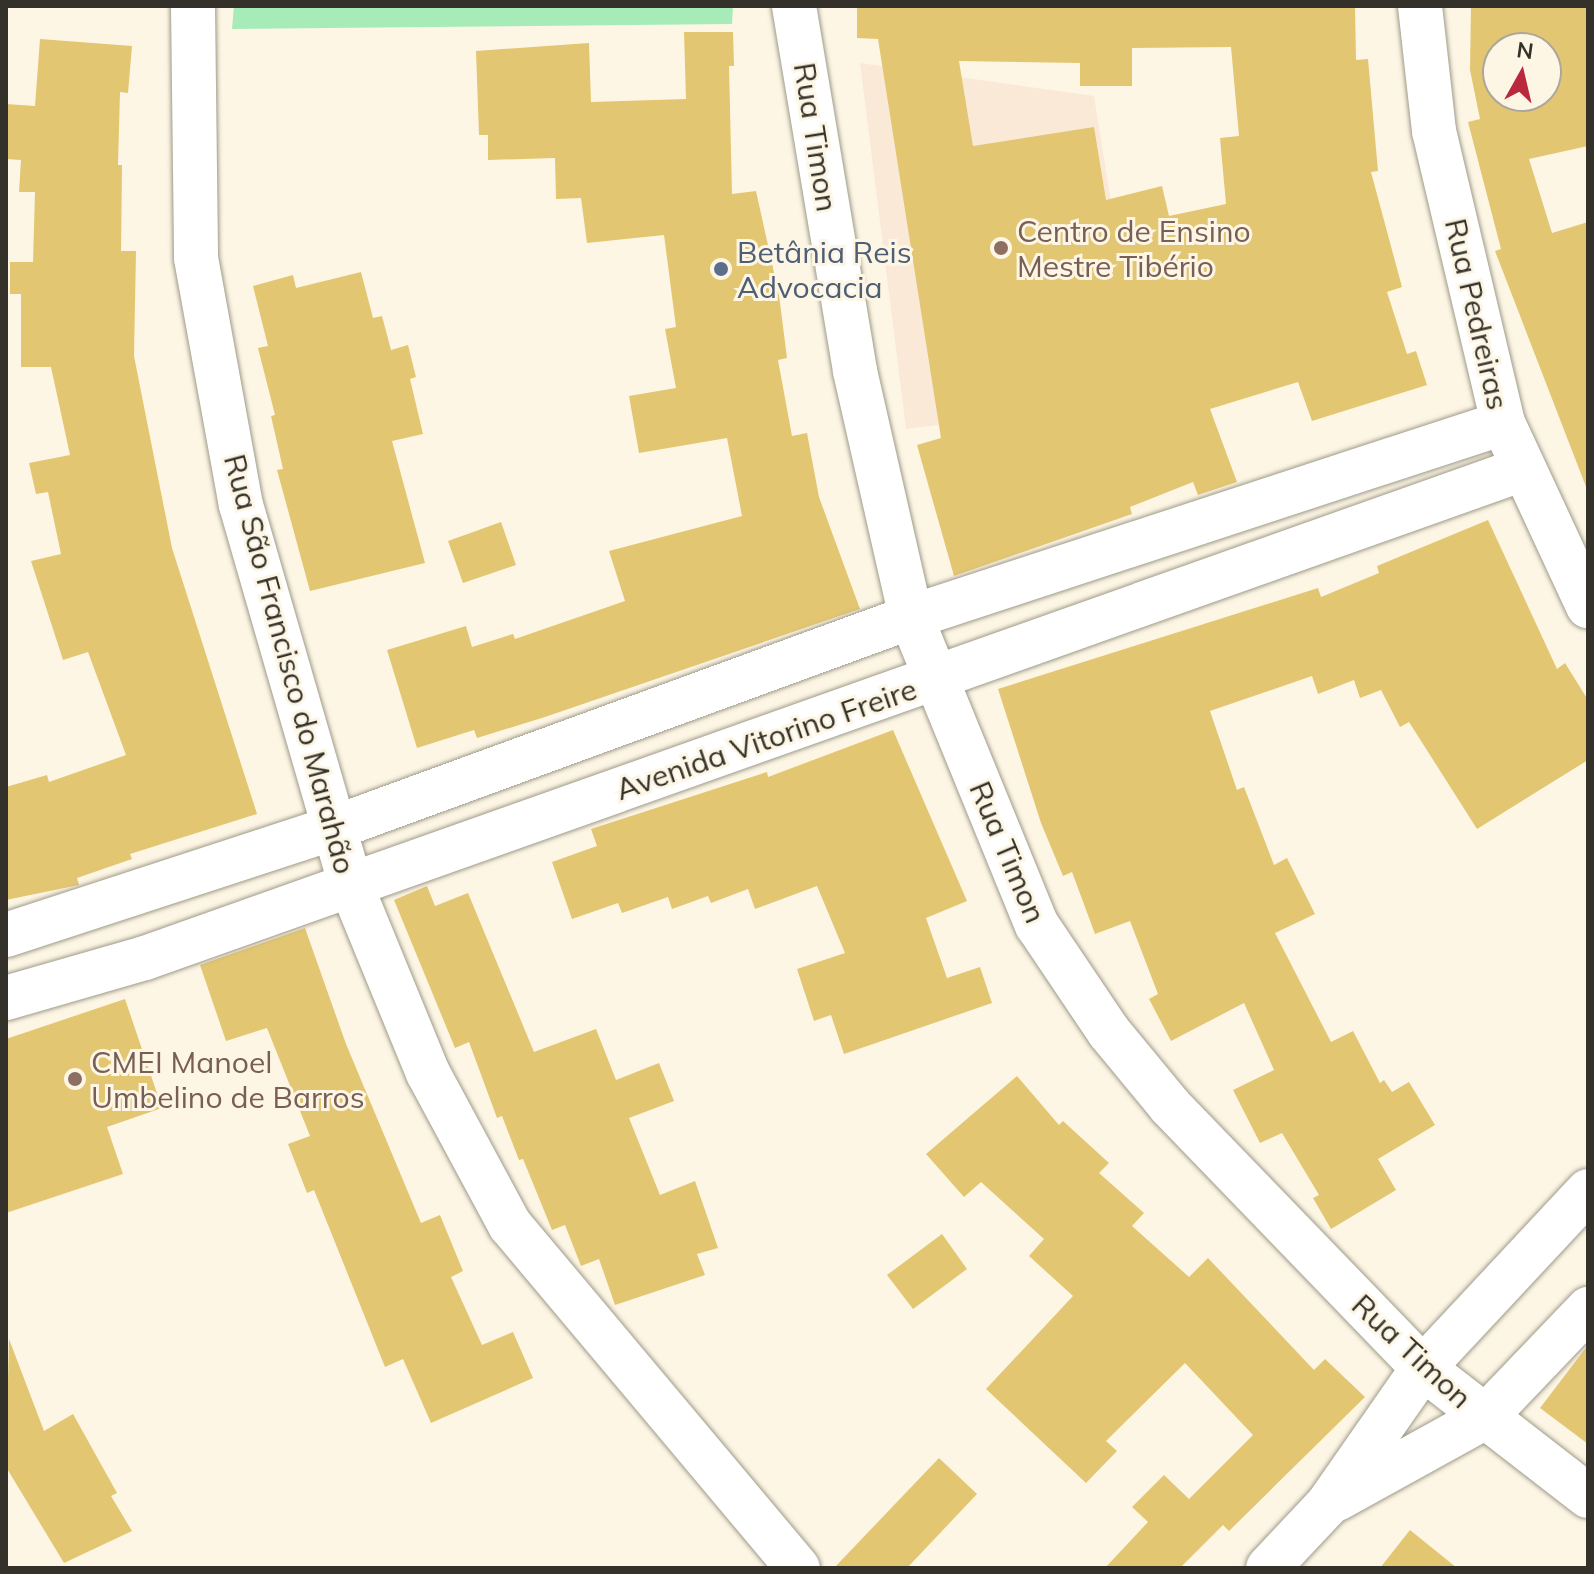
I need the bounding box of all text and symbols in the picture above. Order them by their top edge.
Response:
north arrow [1482,32,1562,112]
text: N [1515,35,1535,65]
street label: Rua Timon [786,60,846,214]
place label: Centro de Ensino Mestre Tibério [1017,213,1251,284]
street label: Rua Pedreiras [1438,215,1516,413]
place label: Betânia Reis Advocacia [737,234,912,304]
marker: Centro de Ensino Mestre Tibério [992,239,1010,257]
marker: Betânia Reis Advocacia [712,260,730,278]
street label: Rua São Francisco do Marahão [217,450,363,878]
street label: Avenida Vitorino Freire [611,671,921,807]
street label: Rua Timon [962,776,1054,928]
place label: CMEI Manoel Umbelino de Barros [91,1044,365,1114]
marker: CMEI Manoel Umbelino de Barros [66,1070,84,1088]
street label: Rua Timon [1345,1287,1479,1415]

